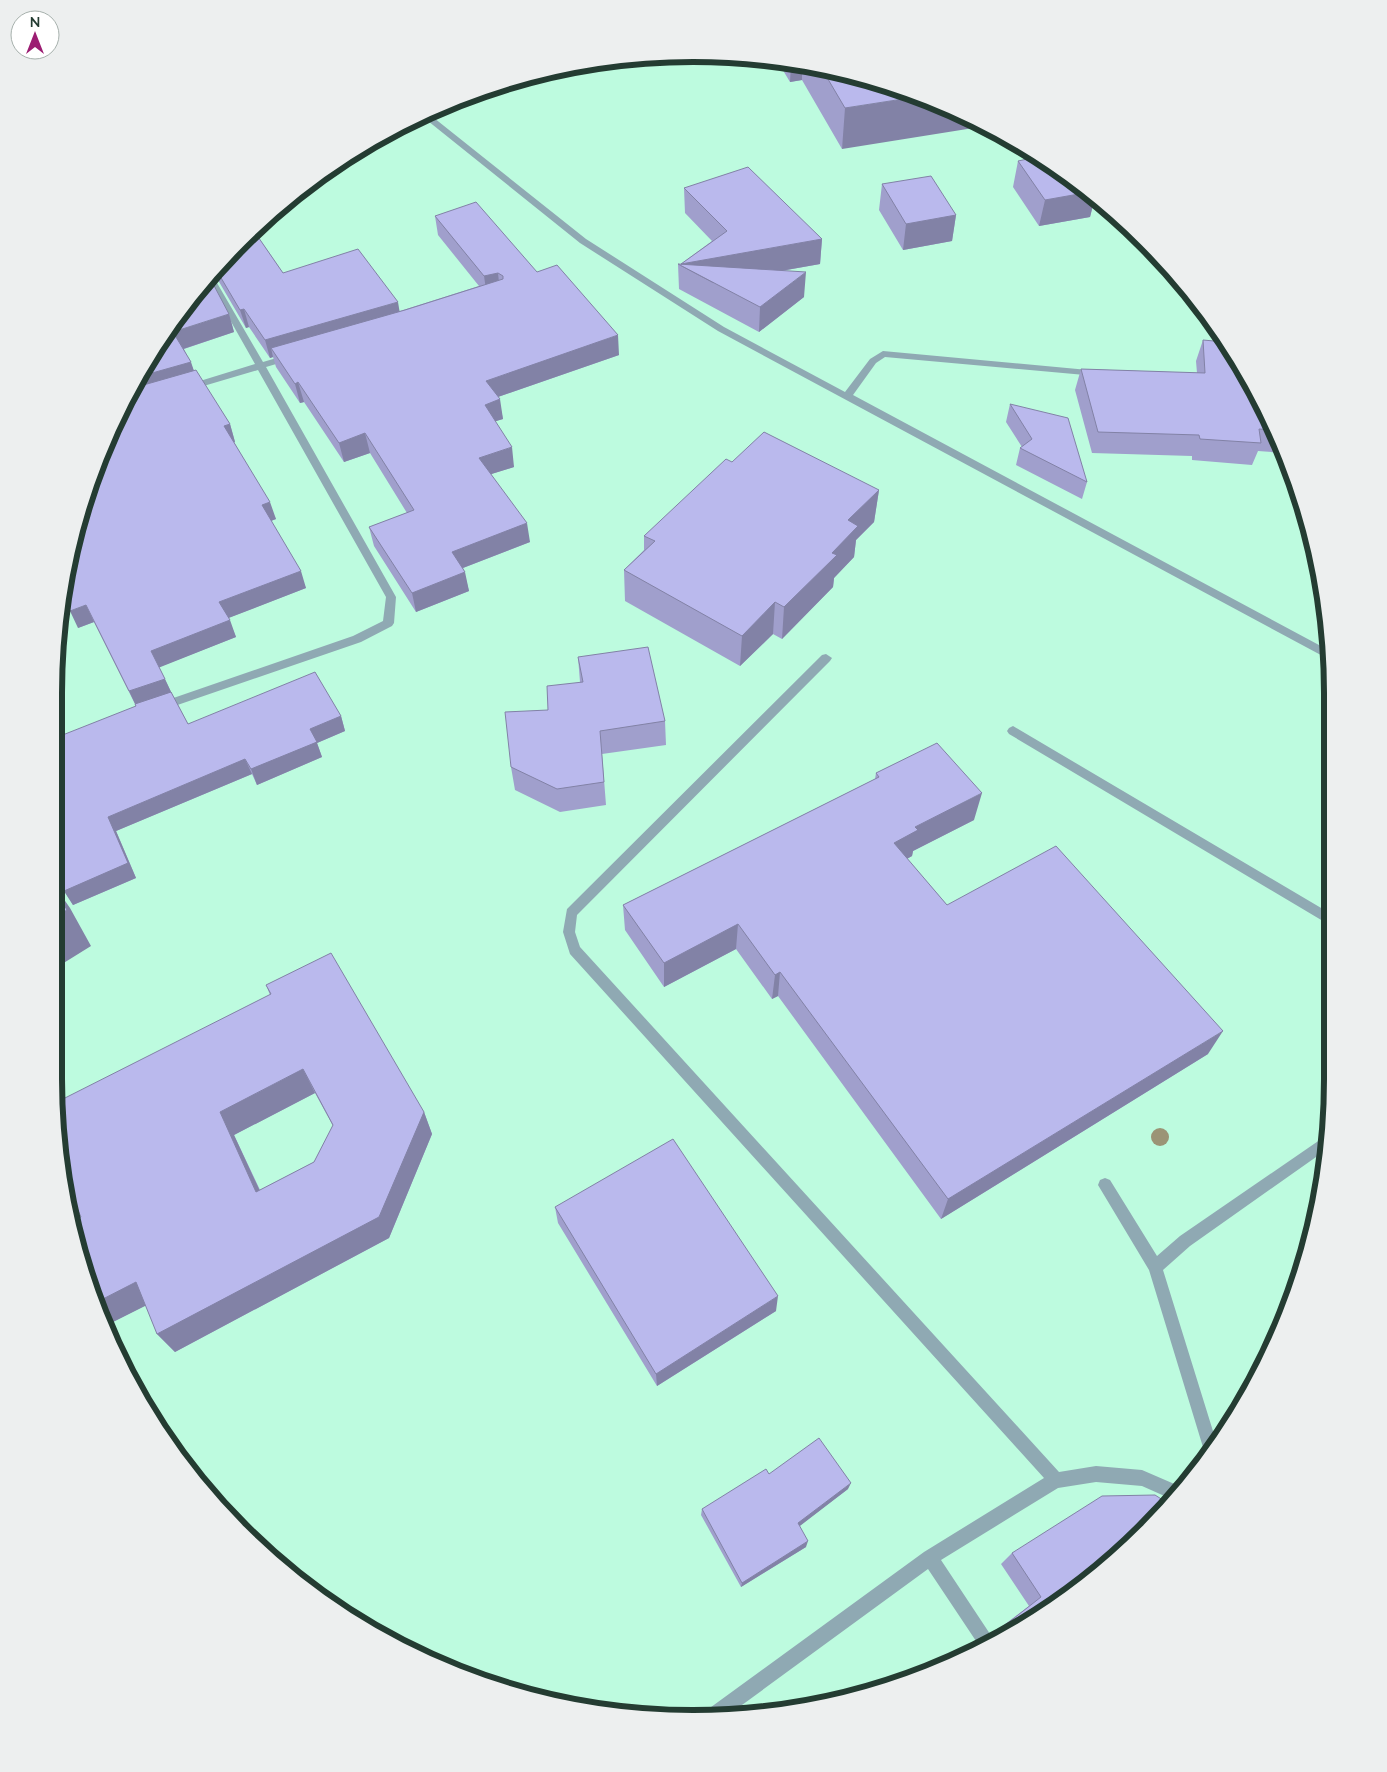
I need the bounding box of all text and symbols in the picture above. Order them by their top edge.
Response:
north arrow [10,10,60,60]
text: N [30,13,40,31]

